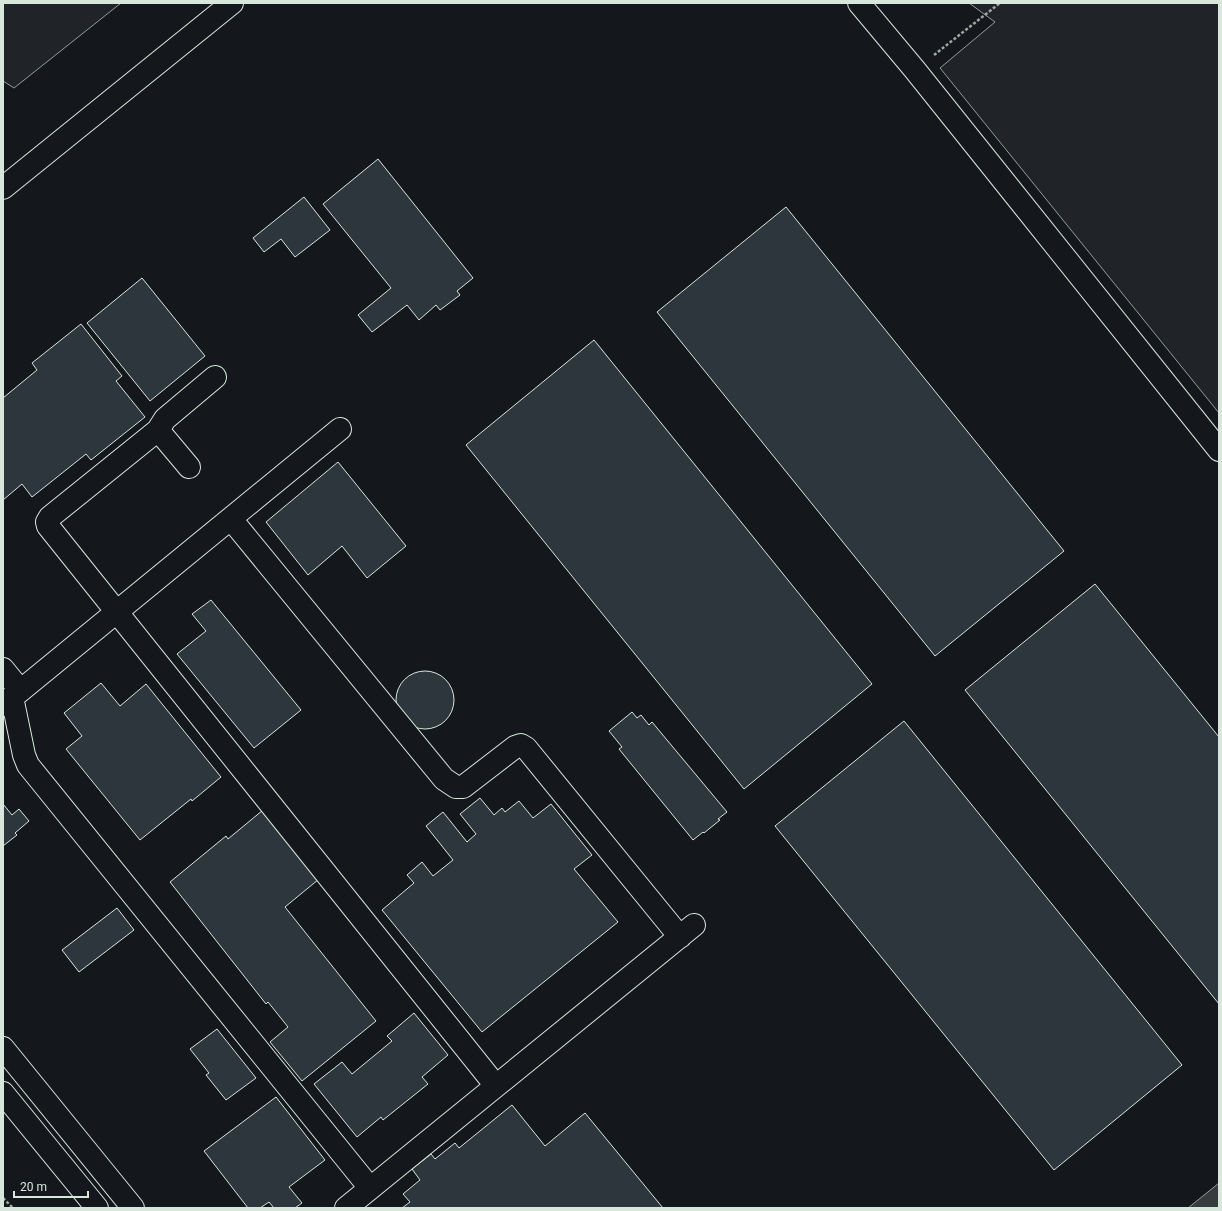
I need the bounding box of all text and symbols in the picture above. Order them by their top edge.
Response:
scale bar [14,1173,88,1199]
text: 20 m [20,1180,47,1194]

